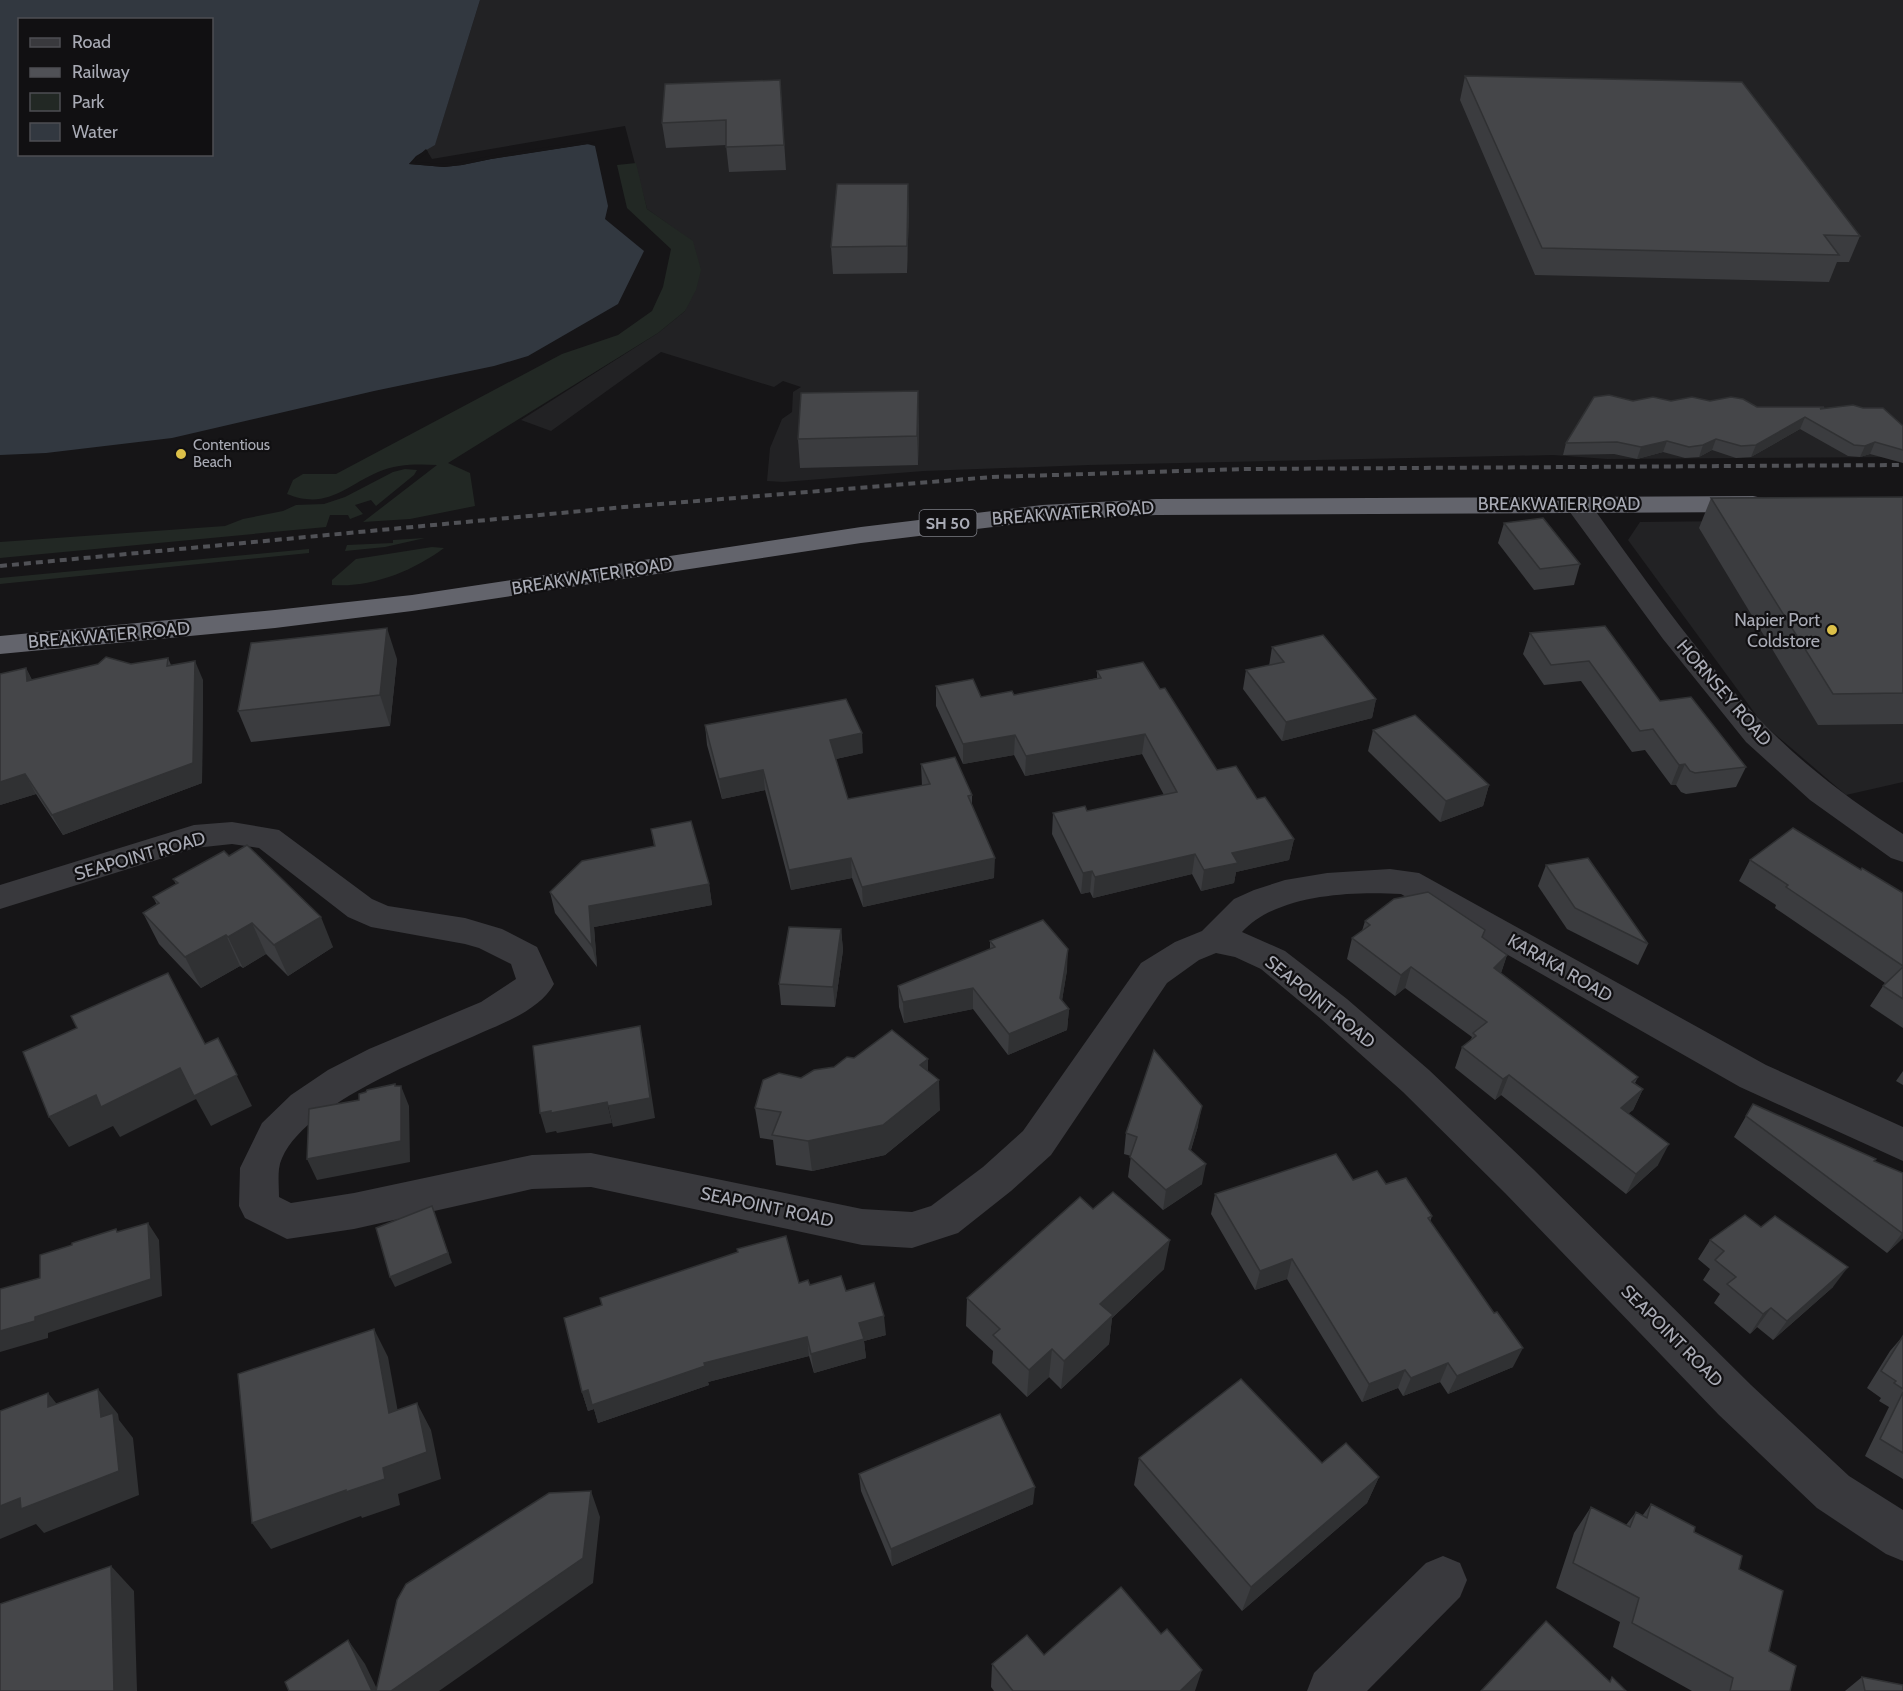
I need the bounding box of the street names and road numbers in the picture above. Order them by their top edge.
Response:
street label: BREAKWATER ROAD [1478,493,1640,515]
street label: BREAKWATER ROAD [991,496,1155,530]
road number: SH 50 [920,510,976,536]
street label: BREAKWATER ROAD [510,552,674,600]
street label: BREAKWATER ROAD [27,617,191,653]
street label: HORNSEY ROAD [1672,635,1776,751]
street label: SEAPOINT ROAD [72,827,208,885]
street label: KARAKA ROAD [1504,929,1616,1007]
street label: SEAPOINT ROAD [1260,951,1380,1053]
street label: SEAPOINT ROAD [699,1182,835,1232]
street label: SEAPOINT ROAD [1616,1280,1728,1392]

